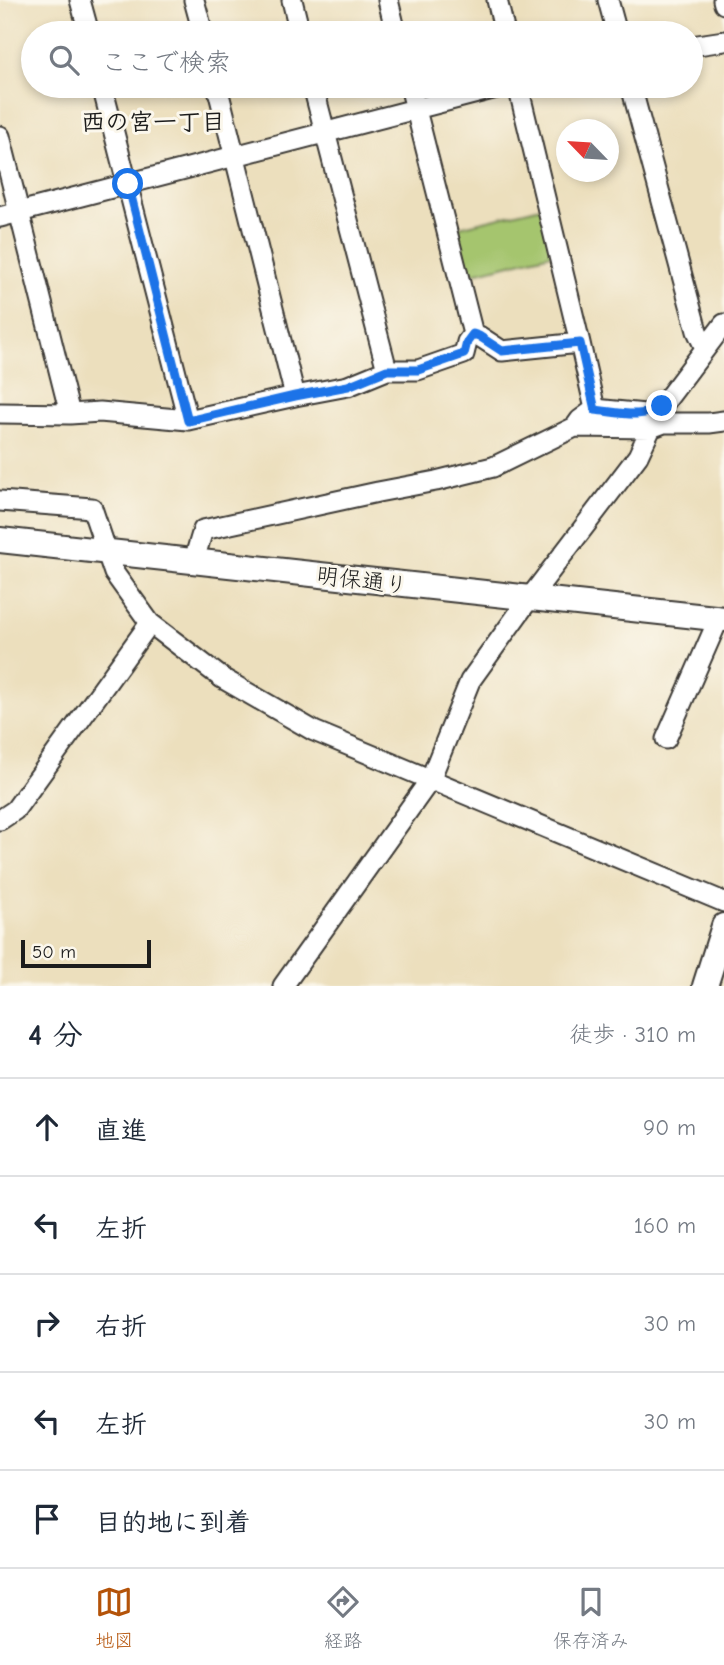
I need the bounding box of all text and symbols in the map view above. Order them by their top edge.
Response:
search box [21,21,703,98]
icon: search [45,41,83,79]
text: ここで検索 [101,48,231,78]
district label: 西の宮一丁目 [81,108,225,136]
north arrow [556,119,619,182]
route start [112,168,143,199]
route end [646,390,677,421]
street label: 明保通り [315,561,409,600]
scale bar [21,937,150,969]
text: 50 m [32,941,76,963]
text: 4 分 [28,1018,83,1053]
text: 徒歩 · 310 m [569,1021,696,1048]
icon: ahead [28,1108,66,1146]
text: 90 m [643,1114,696,1141]
text: 直進 [95,1116,147,1146]
icon: left [28,1206,66,1244]
text: 160 m [634,1212,696,1239]
text: 左折 [95,1214,147,1244]
icon: right [28,1304,66,1342]
text: 30 m [644,1310,696,1337]
text: 右折 [95,1312,147,1342]
icon: left [28,1402,66,1440]
text: 30 m [644,1408,696,1435]
text: 左折 [95,1410,147,1440]
icon: arrive [28,1500,66,1538]
text: 目的地に到着 [95,1508,251,1538]
tab: 地図 [95,1583,133,1652]
tab: 経路 [324,1583,362,1652]
tab: 保存済み [553,1583,629,1652]

